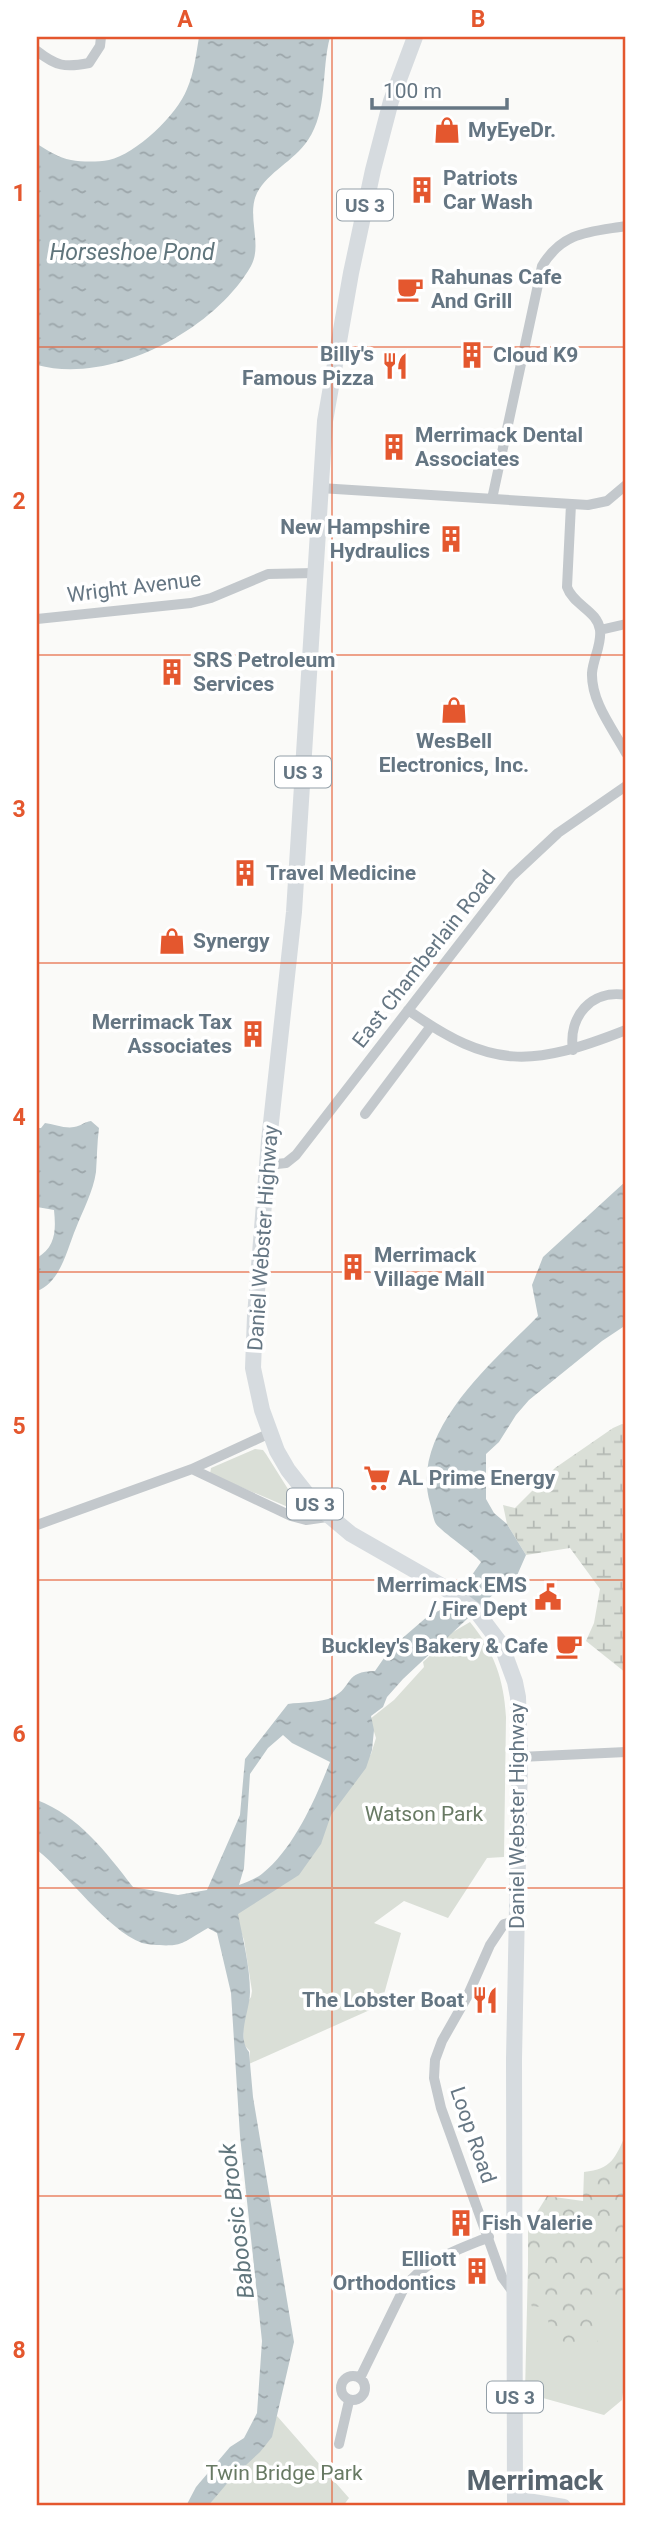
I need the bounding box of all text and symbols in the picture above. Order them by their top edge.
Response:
text: A [177,6,193,33]
text: B [471,6,485,33]
scale bar [372,66,507,110]
text: 100 m [383,79,442,103]
shop icon: MyEyeDr. [432,115,462,145]
place label: MyEyeDr. [468,118,556,142]
place label: Patriots Car Wash [443,166,533,214]
building icon: Patriots Car Wash [407,175,437,205]
text: 1 [12,180,26,207]
road number: US 3 [337,190,393,220]
water label: Horseshoe Pond [49,239,215,266]
place label: Rahunas Cafe And Grill [431,265,562,313]
cafe icon: Rahunas Cafe And Grill [395,274,425,304]
building icon: Cloud K9 [457,340,487,370]
place label: Billy's Famous Pizza [242,342,374,390]
place label: Cloud K9 [493,343,578,367]
restaurant icon: Billy's Famous Pizza [380,351,410,381]
place label: Merrimack Dental Associates [415,423,583,471]
building icon: Merrimack Dental Associates [379,432,409,462]
text: 2 [12,488,26,515]
place label: New Hampshire Hydraulics [280,515,430,563]
building icon: New Hampshire Hydraulics [436,524,466,554]
street label: Wright Avenue [66,567,202,607]
place label: SRS Petroleum Services [193,648,335,696]
building icon: SRS Petroleum Services [157,657,187,687]
shop icon: WesBell Electronics, Inc. [439,695,469,725]
place label: WesBell Electronics, Inc. [379,729,529,777]
road number: US 3 [275,757,331,788]
text: 3 [12,796,26,823]
building icon: Travel Medicine [230,858,260,888]
place label: Travel Medicine [266,861,416,885]
street label: East Chamberlain Road [347,866,501,1052]
shop icon: Synergy [157,926,187,956]
place label: Synergy [193,929,270,953]
place label: Merrimack Tax Associates [92,1010,232,1058]
building icon: Merrimack Tax Associates [238,1019,268,1049]
text: 4 [12,1104,26,1131]
street label: Daniel Webster Highway [243,1124,283,1352]
place label: Merrimack Village Mall [374,1243,485,1291]
building icon: Merrimack Village Mall [338,1252,368,1282]
text: 5 [12,1413,26,1440]
supermarket icon: AL Prime Energy [362,1463,392,1493]
place label: AL Prime Energy [398,1466,556,1490]
road number: US 3 [287,1488,343,1520]
place label: Merrimack EMS / Fire Dept [376,1573,527,1621]
public building icon: Merrimack EMS / Fire Dept [533,1582,563,1612]
cafe icon: Buckley's Bakery & Cafe [554,1631,584,1661]
place label: Buckley's Bakery & Cafe [321,1634,548,1658]
street label: Daniel Webster Highway [505,1703,529,1929]
text: 6 [12,1721,26,1748]
park label: Watson Park [365,1802,484,1826]
restaurant icon: The Lobster Boat [470,1985,500,2015]
place label: The Lobster Boat [302,1988,464,2012]
text: 7 [12,2029,26,2056]
street label: Loop Road [445,2084,501,2186]
water label: Baboosic Brook [214,2141,260,2300]
building icon: Fish Valerie [446,2208,476,2238]
place label: Fish Valerie [482,2211,593,2235]
place label: Elliott Orthodontics [333,2247,456,2295]
building icon: Elliott Orthodontics [462,2256,492,2286]
text: 8 [12,2337,26,2364]
road number: US 3 [487,2382,543,2412]
park label: Twin Bridge Park [205,2461,363,2485]
district label: Merrimack [467,2464,604,2497]

